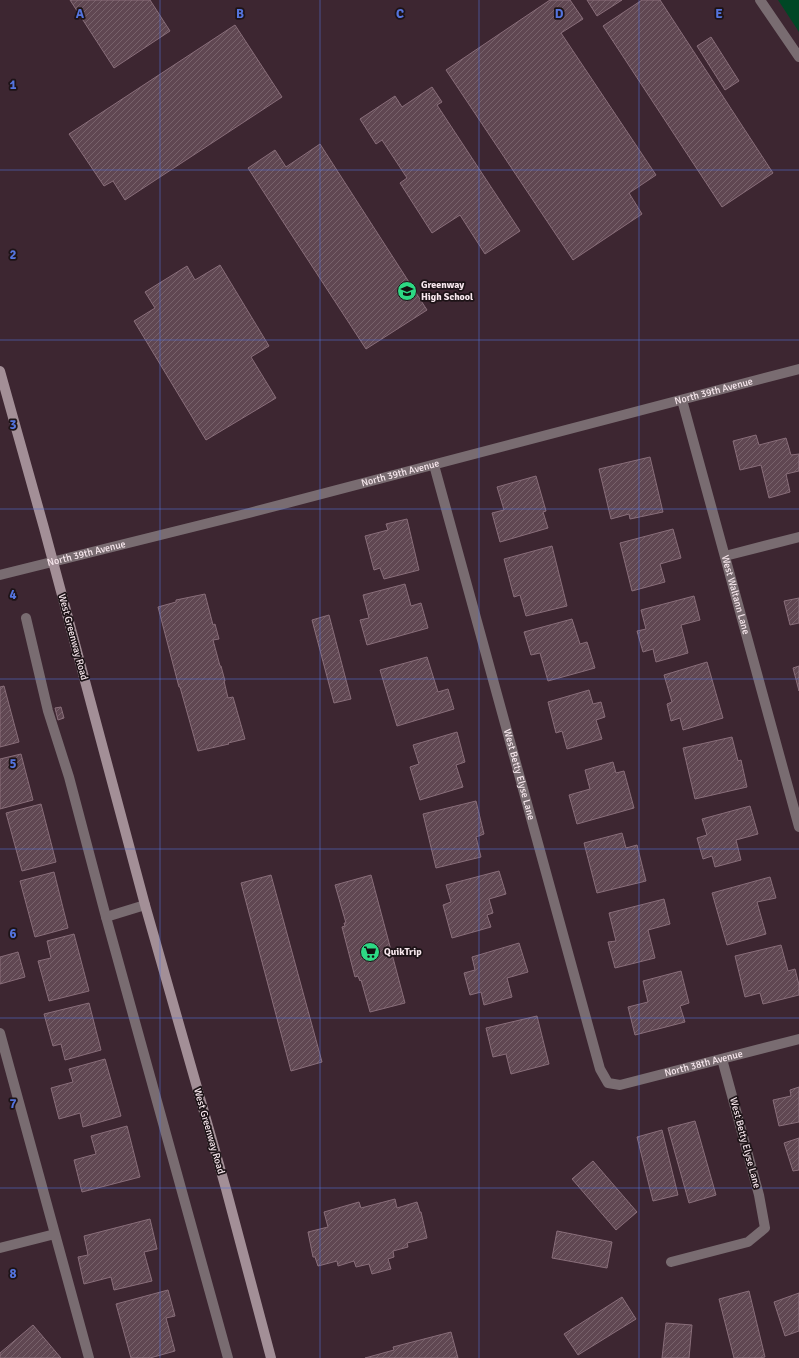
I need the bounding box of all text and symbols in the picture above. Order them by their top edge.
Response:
text: A [76,6,85,22]
text: B [236,6,244,22]
text: C [396,6,404,22]
text: D [555,6,564,22]
text: E [715,6,723,22]
text: 1 [9,77,17,93]
text: 2 [9,247,17,263]
place label: Greenway High School [421,279,473,303]
school or university icon: Greenway High School [396,280,418,302]
street label: North 39th Avenue [673,375,754,407]
text: 3 [9,417,17,433]
street label: North 39th Avenue [360,457,441,489]
street label: North 39th Avenue [46,538,127,569]
street label: West Waltann Lane [719,554,752,636]
text: 4 [9,587,17,603]
street label: West Greenway Road [56,593,90,681]
street label: West Betty Elyse Lane [501,728,537,821]
text: 5 [9,756,17,772]
text: 6 [9,926,17,942]
supermarket icon: QuikTrip [359,941,381,963]
place label: QuikTrip [384,946,422,958]
street label: North 38th Avenue [663,1048,744,1079]
street label: West Greenway Road [191,1087,227,1175]
text: 7 [9,1096,17,1112]
street label: West Betty Elyse Lane [727,1096,763,1190]
text: 8 [9,1266,17,1282]

